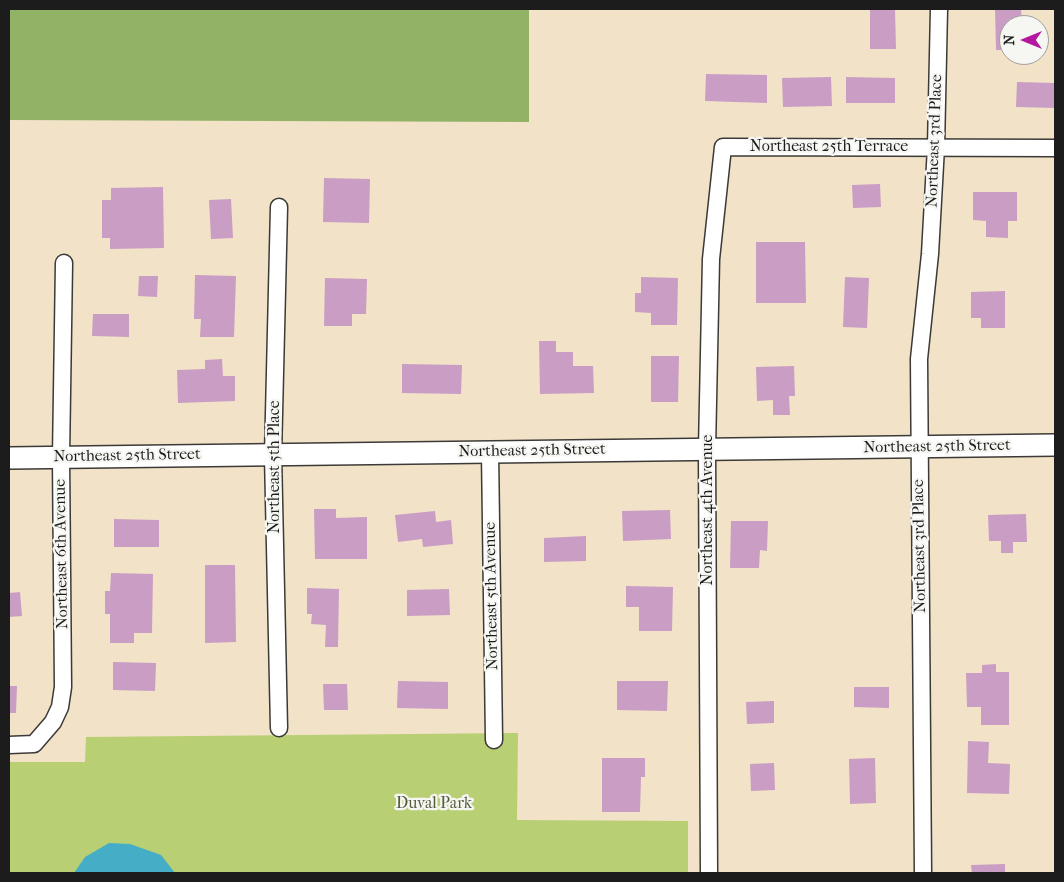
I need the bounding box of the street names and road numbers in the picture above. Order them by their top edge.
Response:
street label: Northeast 3rd Place [923,74,947,208]
street label: Northeast 25th Terrace [750,137,908,157]
street label: Northeast 5th Place [265,400,285,534]
street label: Northeast 4th Avenue [698,435,718,585]
street label: Northeast 25th Street [863,436,1011,458]
street label: Northeast 25th Street [458,440,606,462]
street label: Northeast 25th Street [53,445,201,467]
street label: Northeast 6th Avenue [51,479,73,629]
street label: Northeast 3rd Place [909,479,931,613]
street label: Northeast 5th Avenue [481,522,503,670]

